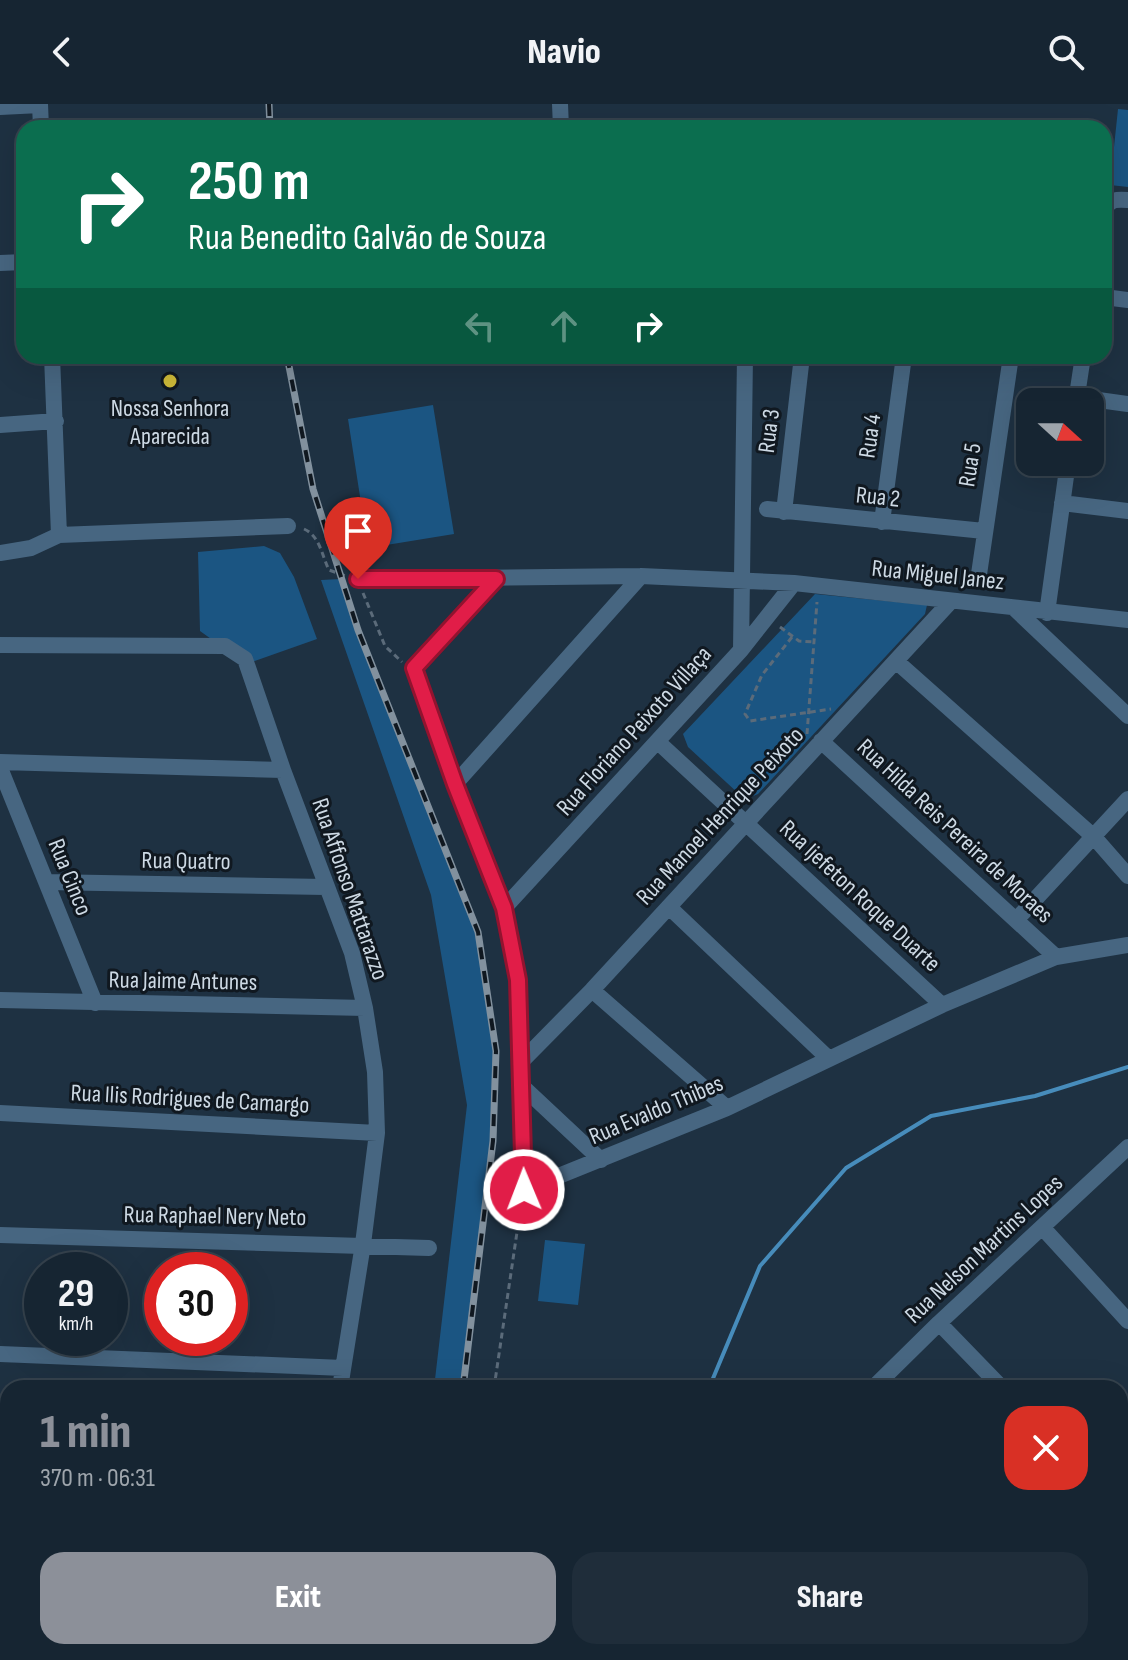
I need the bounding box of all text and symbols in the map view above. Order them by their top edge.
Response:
icon: back [40,30,84,74]
icon: search [1044,30,1088,74]
text: Navio [527,31,601,74]
text: 250 m [188,149,310,216]
icon: right [56,152,160,256]
text: Rua Benedito Galvão de Souza [188,217,546,260]
icon: left [458,304,502,348]
icon: ahead [542,304,586,348]
icon: right [626,304,670,348]
marker: Nossa Senhora Aparecida [161,372,179,390]
north arrow [1016,388,1104,476]
map controls [1016,388,1104,476]
place label: Nossa Senhora Aparecida [111,394,229,451]
street label: Rua 3 [752,407,786,455]
street label: Rua 4 [853,412,887,460]
street label: Rua 5 [952,441,988,489]
street label: Rua 2 [855,480,901,514]
pin [324,497,392,579]
icon: arrive [336,509,380,553]
street label: Rua Miguel Janez [870,554,1006,596]
street label: Rua Floriano Peixoto Villaça [550,640,718,822]
street label: Rua Manoel Henrique Peixoto [630,721,810,911]
street label: Rua Hilda Reis Pereira de Moraes [851,733,1059,929]
street label: Rua Affonso Mattarazzo [305,794,395,984]
street label: Rua Ijefeton Roque Duarte [774,814,946,978]
street label: Rua Cinco [42,834,98,920]
street label: Rua Quatro [141,846,231,876]
street label: Rua Jaime Antunes [108,965,258,997]
street label: Rua Evaldo Thibes [585,1069,727,1151]
street label: Rua Ilis Rodrigues de Camargo [70,1078,310,1120]
position arrow [482,1148,566,1232]
street label: Rua Nelson Martins Lopes [899,1168,1069,1330]
street label: Rua Raphael Nery Neto [123,1200,307,1232]
speed limit sign: 30 [144,1252,248,1356]
text: 29 [58,1270,94,1318]
text: km/h [59,1312,93,1336]
text: 1 min [40,1404,131,1461]
button: close [1004,1406,1088,1490]
text: 370 m · 06:31 [40,1463,155,1494]
button: Exit [40,1552,556,1644]
button: Share [572,1552,1088,1644]

